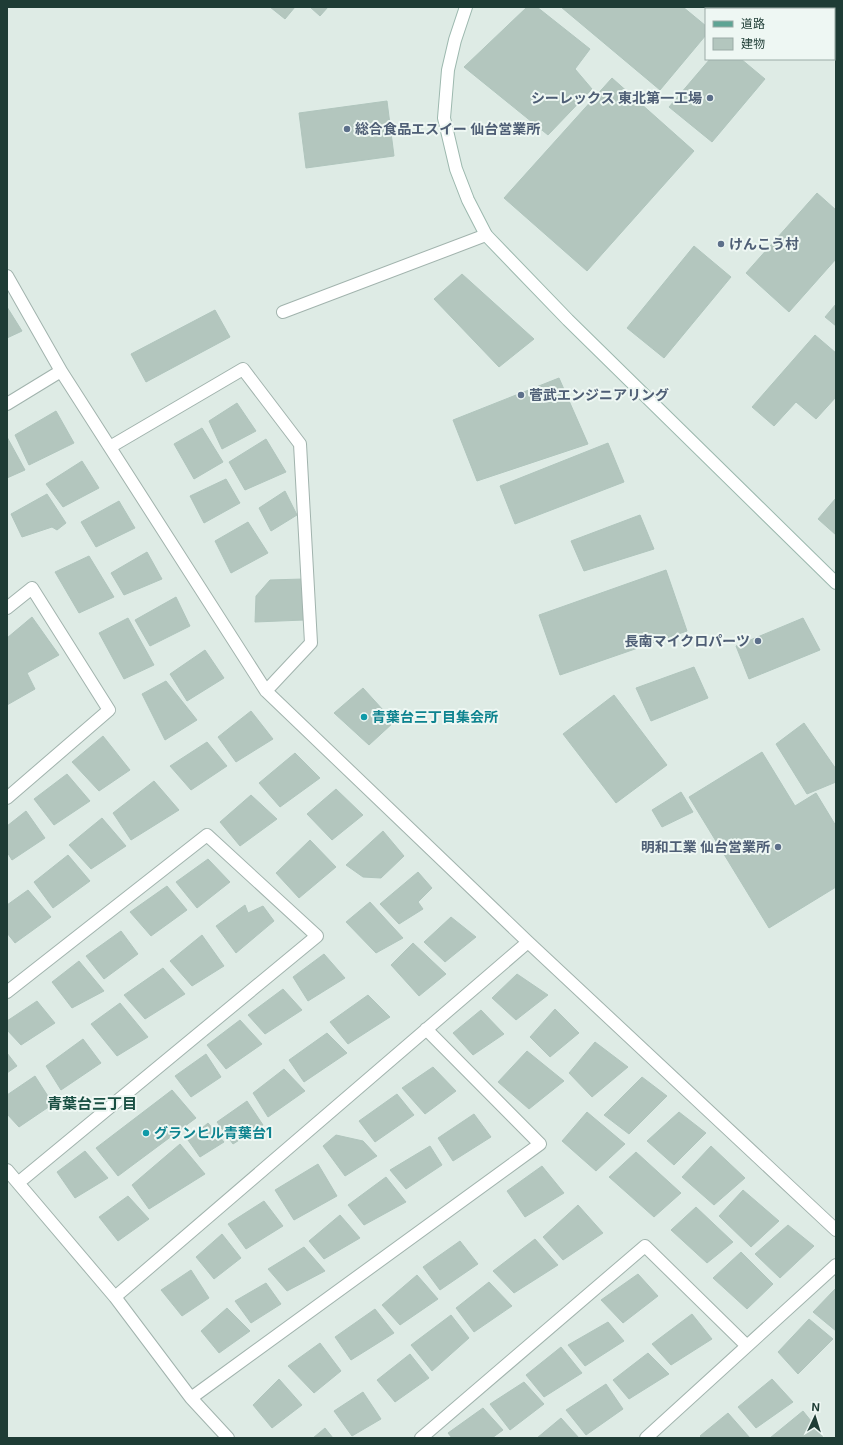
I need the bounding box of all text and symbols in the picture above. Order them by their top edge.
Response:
legend [705,8,835,60]
text: 道路 [741,16,765,31]
text: 建物 [741,36,765,51]
place label: シーレックス 東北第一工場 [531,89,702,106]
marker: シーレックス 東北第一工場 [705,93,715,103]
place label: 総合食品エスイー 仙台営業所 [355,120,540,137]
marker: 総合食品エスイー 仙台営業所 [342,124,352,134]
place label: けんこう村 [729,235,799,252]
marker: けんこう村 [716,239,726,249]
place label: 菅武エンジニアリング [529,386,669,403]
marker: 菅武エンジニアリング [516,390,526,400]
place label: 長南マイクロパーツ [625,632,750,649]
marker: 長南マイクロパーツ [753,636,763,646]
place label: 青葉台三丁目集会所 [372,708,498,725]
marker: 青葉台三丁目集会所 [359,712,369,722]
place label: 明和工業 仙台営業所 [641,838,770,855]
marker: 明和工業 仙台営業所 [773,842,783,852]
district label: 青葉台三丁目 [47,1094,137,1113]
place label: グランヒル青葉台1 [154,1124,272,1141]
marker: グランヒル青葉台1 [141,1128,151,1138]
north arrow [795,1397,835,1437]
text: N [811,1400,820,1414]

